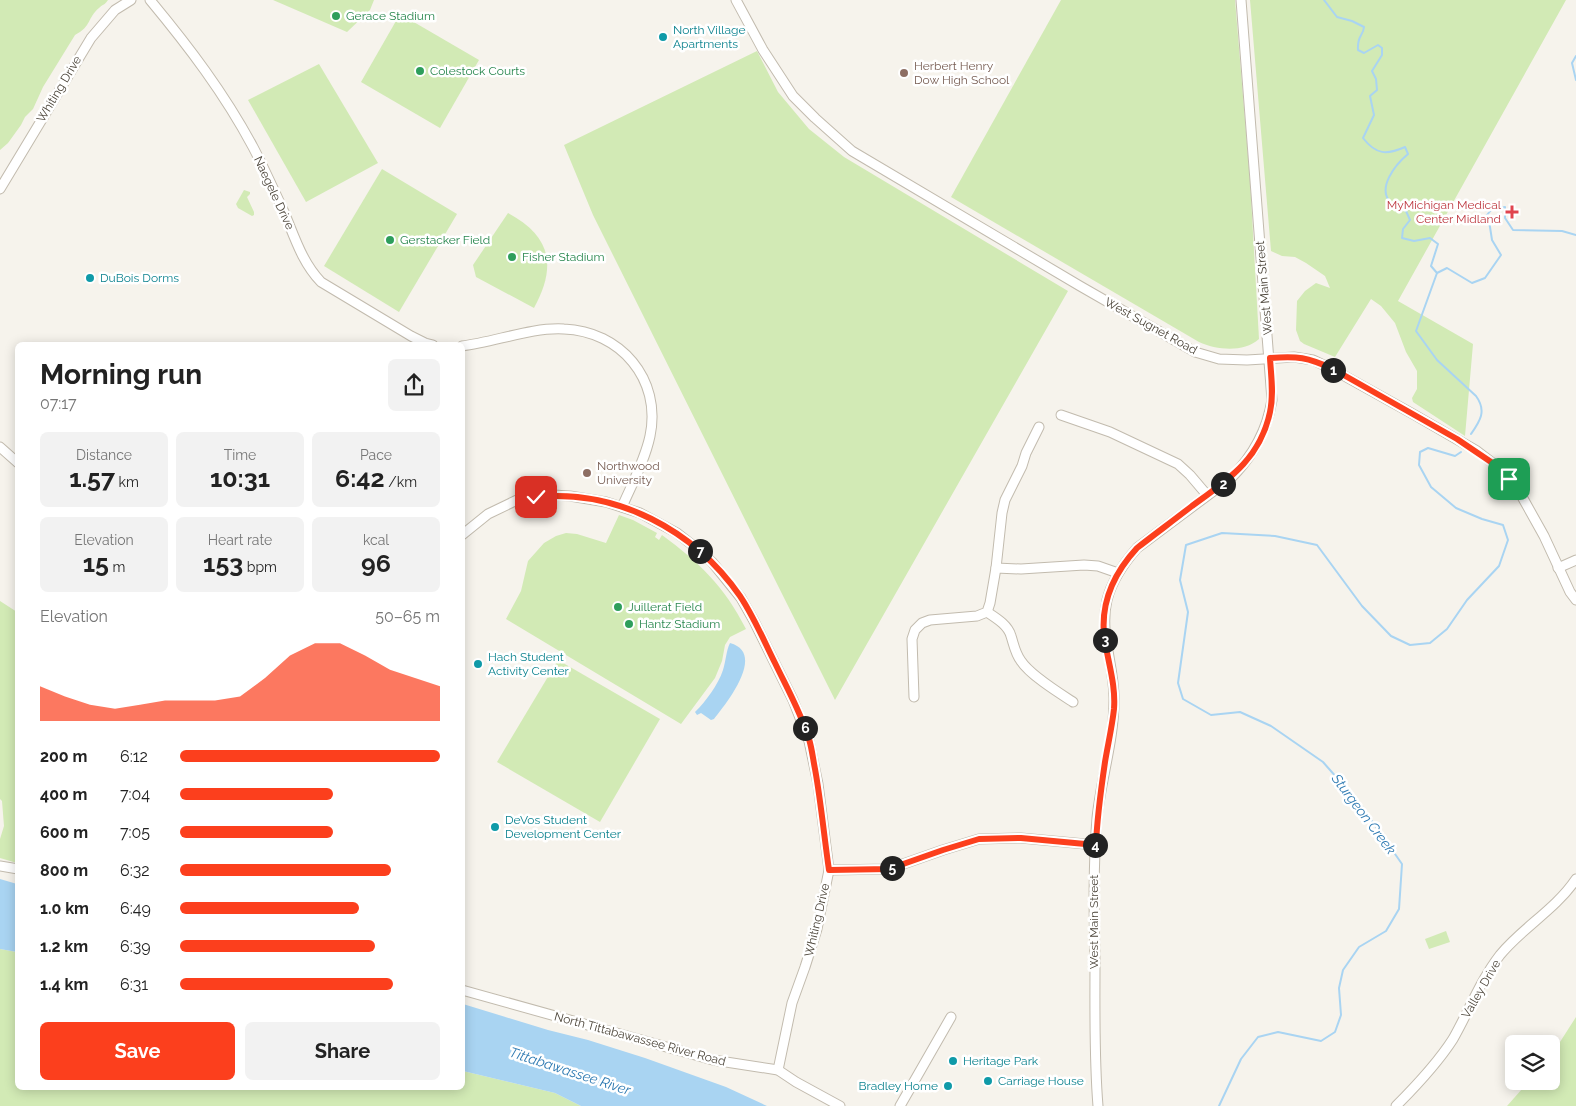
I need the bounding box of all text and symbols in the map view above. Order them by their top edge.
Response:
place label: Gerace Stadium [346,9,435,23]
marker: Gerace Stadium [330,10,342,22]
place label: North Village Apartments [673,23,745,51]
marker: North Village Apartments [657,31,669,43]
street label: Whiting Drive [34,53,84,125]
place label: Herbert Henry Dow High School [914,59,1010,87]
place label: Colestock Courts [430,64,525,78]
marker: Colestock Courts [414,65,426,77]
marker: Herbert Henry Dow High School [898,67,910,79]
street label: Naegele Drive [251,154,297,232]
place label: MyMichigan Medical Center Midland [1387,198,1502,226]
marker: MyMichigan Medical Center Midland [1505,205,1519,219]
place label: Gerstacker Field [400,233,490,247]
marker: Gerstacker Field [384,234,396,246]
street label: West Main Street [1253,240,1275,336]
place label: Fisher Stadium [522,250,605,264]
marker: Fisher Stadium [506,251,518,263]
place label: DuBois Dorms [100,271,179,285]
marker: DuBois Dorms [84,272,96,284]
street label: West Sugnet Road [1102,295,1200,357]
text: Morning run [40,358,202,391]
pin: 1 [1320,358,1346,382]
button: share [388,359,440,411]
text: 1 [1330,362,1337,378]
text: 07:17 [40,394,77,413]
text: Distance [76,447,132,463]
text: Time [224,447,256,463]
text: Pace [360,447,392,463]
pin [1488,458,1530,500]
place label: Northwood University [597,459,660,487]
text: 1.57 [69,463,115,493]
text: 10:31 [210,463,270,493]
text: 6:42 [335,463,385,493]
icon: arrive [1495,465,1523,493]
marker: Northwood University [581,467,593,479]
pin: 2 [1210,472,1236,496]
text: km [115,474,139,490]
text: /km [385,474,417,490]
pin [515,476,557,518]
text: 2 [1220,476,1227,492]
icon: check [522,483,550,511]
text: Elevation [74,532,134,548]
text: Heart rate [208,532,272,548]
text: kcal [363,532,389,548]
pin: 7 [688,538,712,564]
text: 7 [697,543,704,559]
text: 15 [83,548,109,578]
text: 153 [203,548,243,578]
text: 96 [361,548,391,578]
text: m [109,559,125,575]
text: bpm [243,559,277,575]
place label: Juillerat Field [628,600,702,614]
marker: Juillerat Field [612,601,624,613]
text: Elevation [40,607,108,626]
text: 50–65 m [375,607,440,626]
place label: Hantz Stadium [639,617,720,631]
marker: Hantz Stadium [623,618,635,630]
pin: 3 [1092,628,1118,652]
text: 3 [1102,632,1109,648]
place label: Hach Student Activity Center [488,650,570,678]
marker: Hach Student Activity Center [472,658,484,670]
pin: 6 [792,716,818,740]
text: 6 [801,720,810,736]
text: 200 m [40,747,87,766]
text: 6:12 [120,747,148,766]
water label: Sturgeon Creek [1328,770,1400,858]
text: 400 m [40,785,88,804]
text: 7:04 [120,785,150,804]
place label: DeVos Student Development Center [505,813,622,841]
marker: DeVos Student Development Center [489,821,501,833]
text: 600 m [40,823,88,842]
text: 7:05 [120,823,150,842]
pin: 4 [1082,832,1108,858]
text: 4 [1092,837,1100,853]
pin: 5 [880,856,904,880]
text: 5 [889,860,896,876]
text: 800 m [40,861,88,880]
text: 6:32 [120,861,150,880]
street label: West Main Street [1087,875,1101,969]
street label: Whiting Drive [802,882,832,958]
text: 1.0 km [40,899,89,918]
text: 6:49 [120,899,151,918]
text: 1.2 km [40,937,88,956]
text: 6:39 [120,937,151,956]
street label: Valley Drive [1459,957,1503,1021]
text: 1.4 km [40,975,88,994]
text: 6:31 [120,975,148,994]
street label: North Tittabawassee River Road [553,1009,727,1069]
button: Save [40,1022,235,1080]
button: Share [245,1022,440,1080]
map controls [1505,1035,1560,1090]
button: layers [1505,1035,1560,1090]
water label: Tittabawassee River [508,1044,634,1098]
place label: Heritage Park [963,1054,1039,1068]
marker: Heritage Park [947,1055,959,1067]
place label: Carriage House [998,1074,1084,1088]
marker: Carriage House [982,1075,994,1087]
place label: Bradley Home [858,1079,938,1093]
marker: Bradley Home [942,1080,954,1092]

